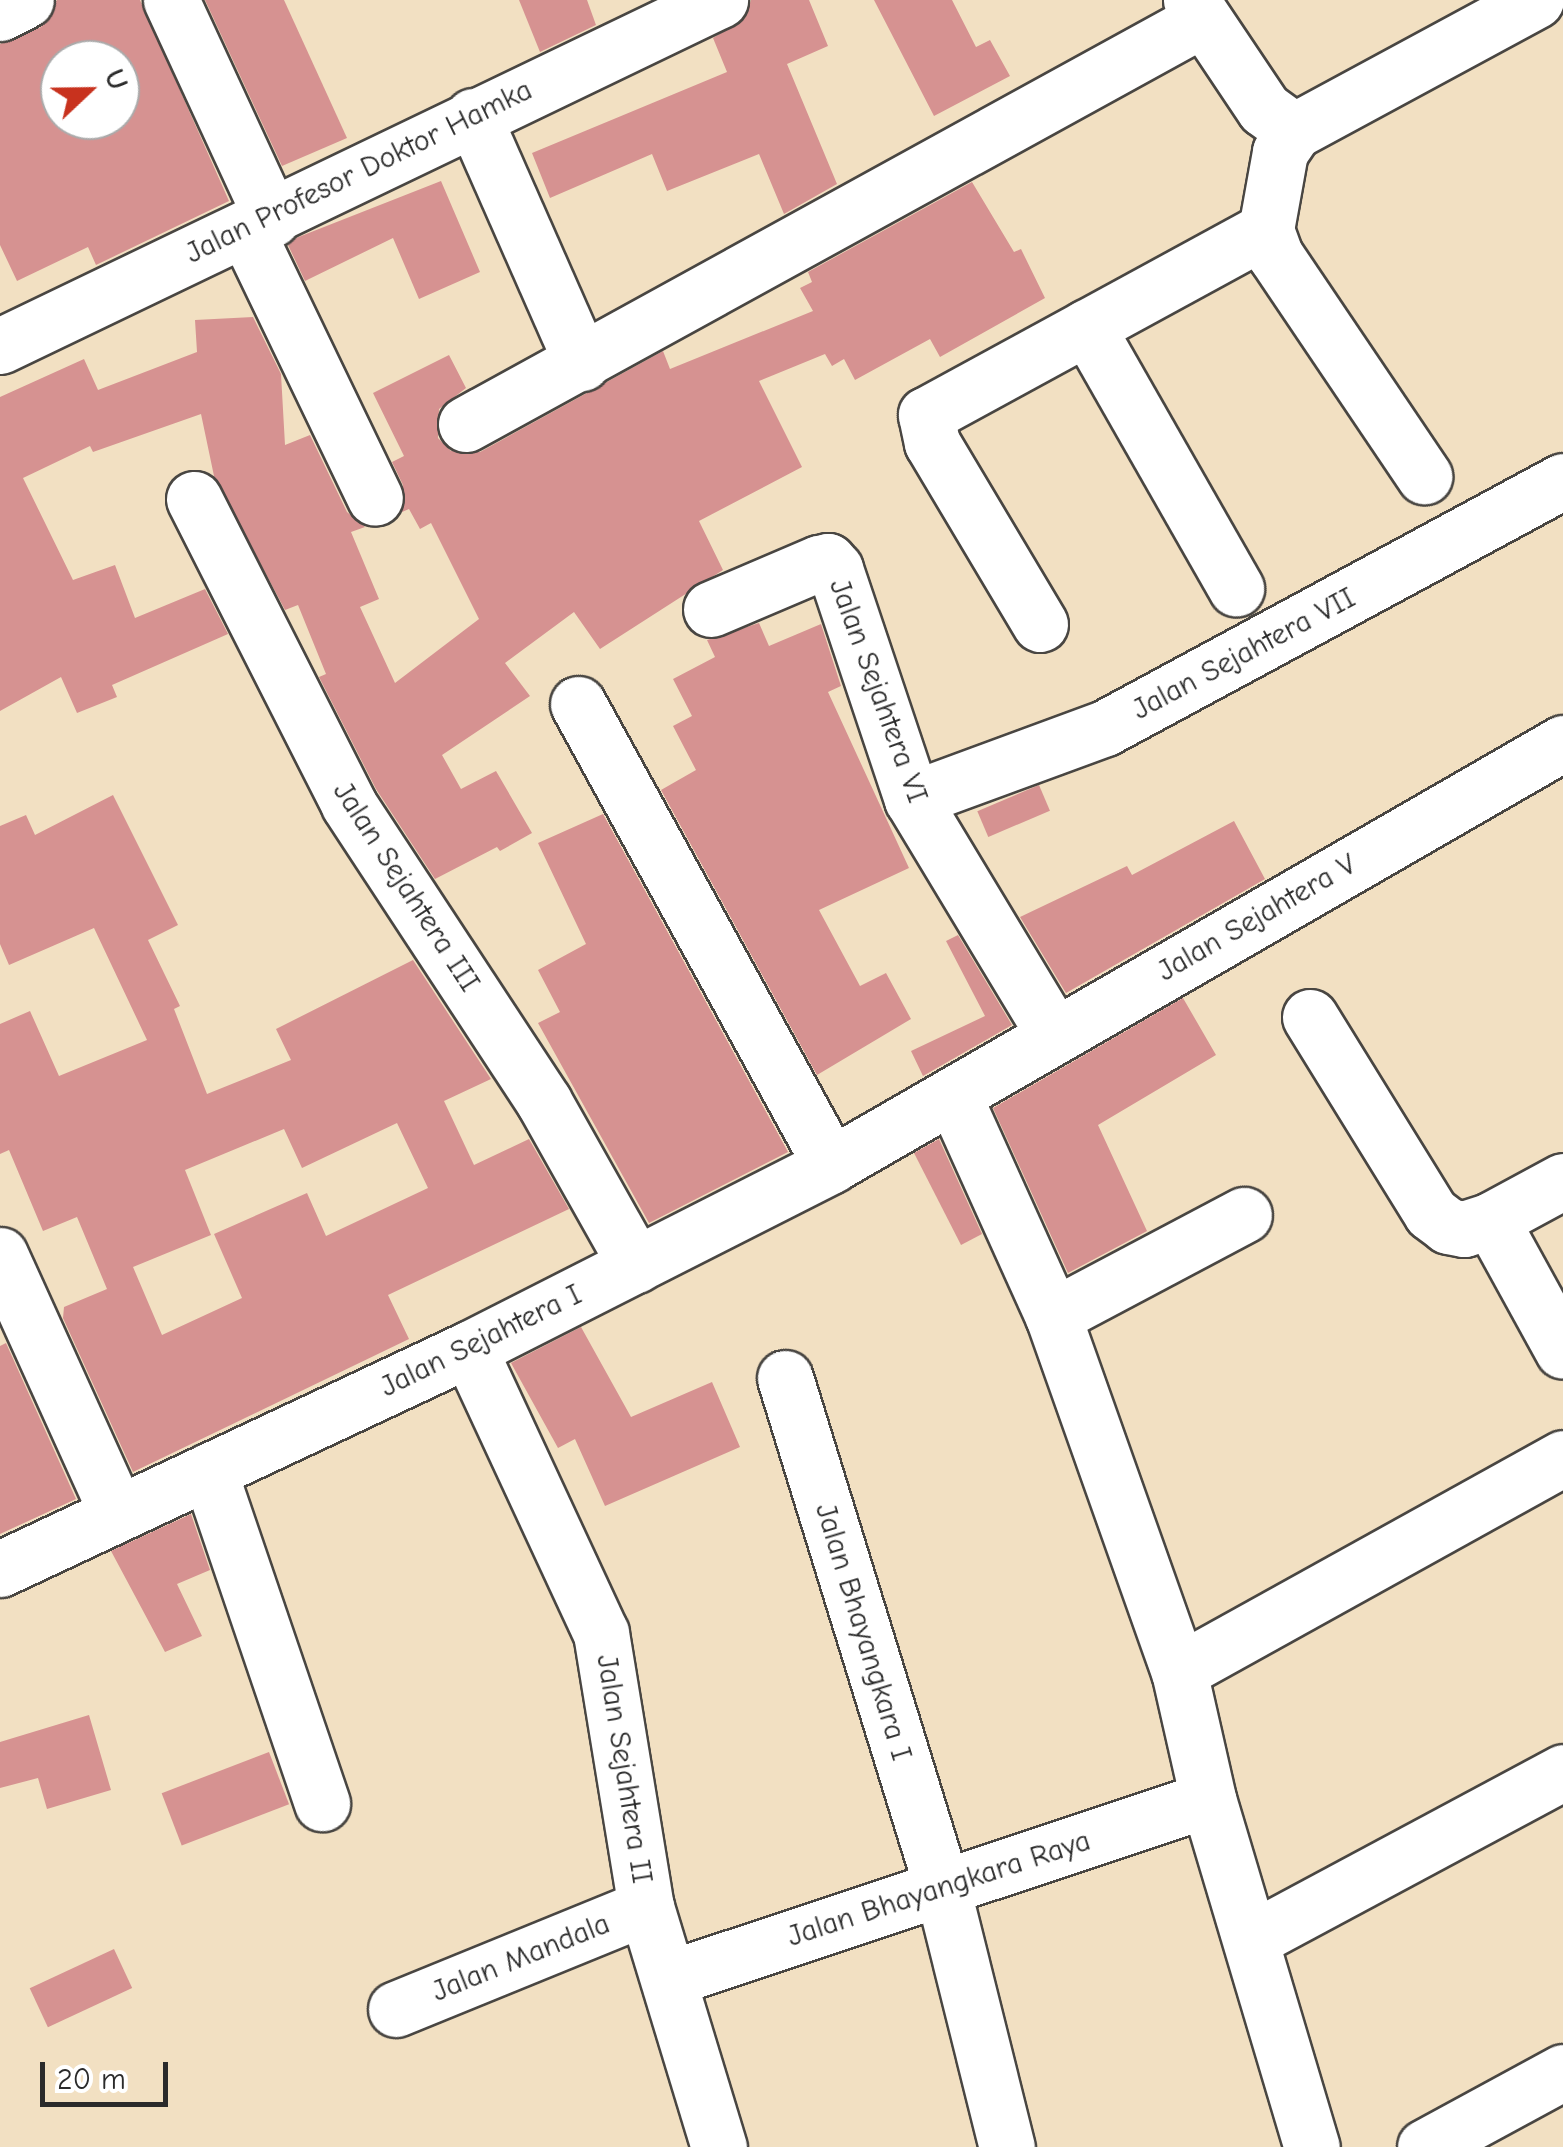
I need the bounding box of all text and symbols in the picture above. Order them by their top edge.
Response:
north arrow [40,40,140,140]
text: U [98,65,134,94]
street label: Jalan Profesor Doktor Hamka [180,72,538,272]
street label: Jalan Sejahtera VI [821,574,935,808]
street label: Jalan Sejahtera VII [1126,580,1362,728]
street label: Jalan Sejahtera III [325,775,487,999]
street label: Jalan Sejahtera V [1151,846,1363,990]
street label: Jalan Sejahtera I [375,1277,587,1405]
street label: Jalan Bhayangkara I [807,1499,919,1765]
street label: Jalan Sejahtera II [588,1652,660,1886]
street label: Jalan Bhayangkara Raya [783,1823,1095,1955]
street label: Jalan Mandala [427,1906,615,2010]
scale bar [45,2042,172,2104]
text: 20 m [57,2062,126,2097]

